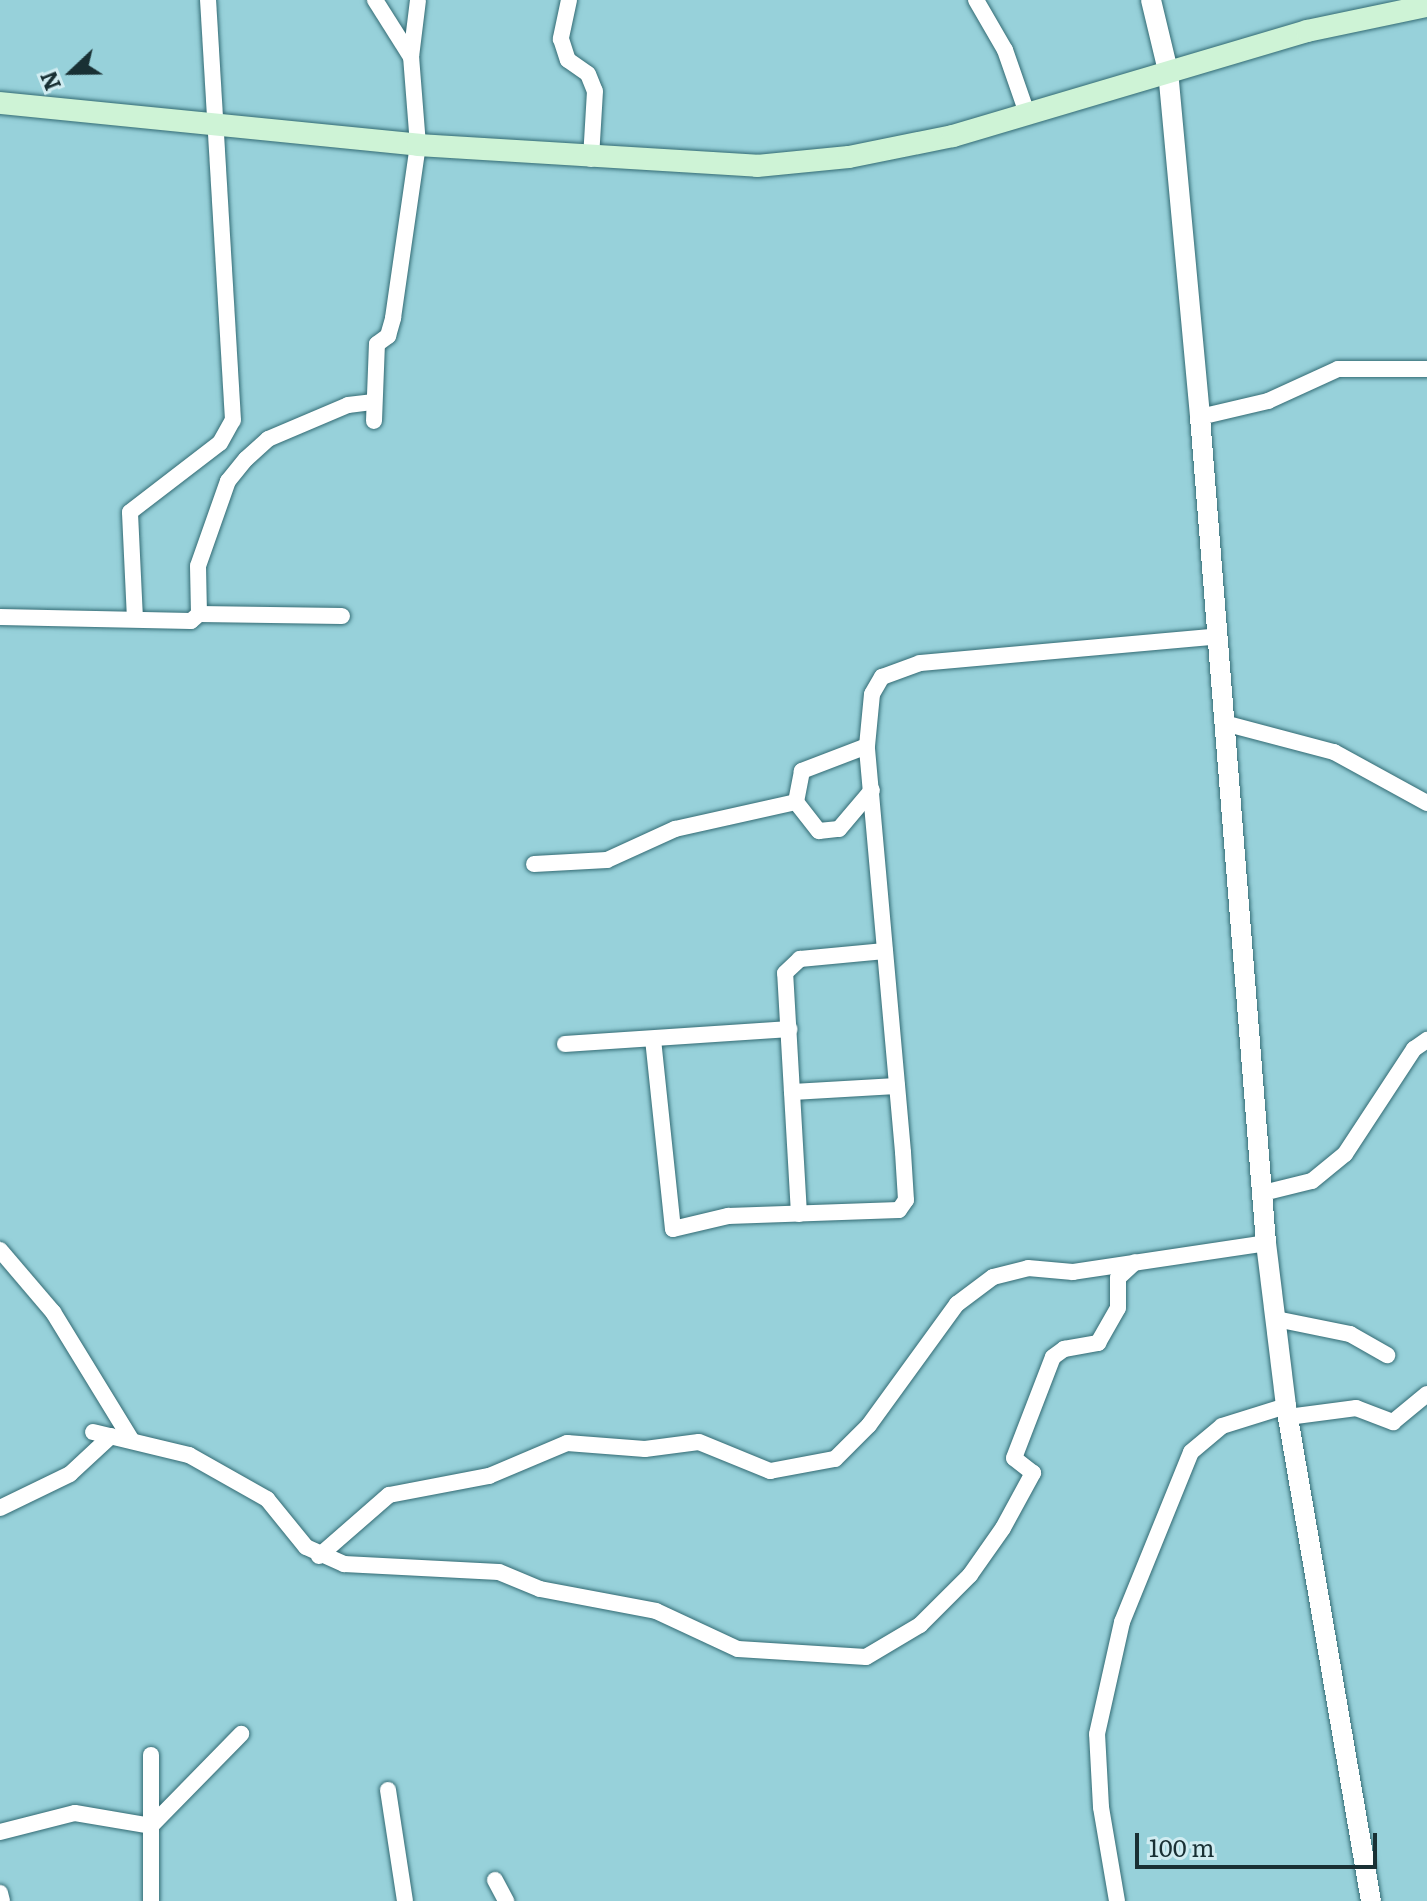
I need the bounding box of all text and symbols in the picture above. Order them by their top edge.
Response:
north arrow [32,32,112,112]
text: N [31,66,68,96]
scale bar [1139,1817,1381,1867]
text: 100 m [1149,1829,1215,1864]

